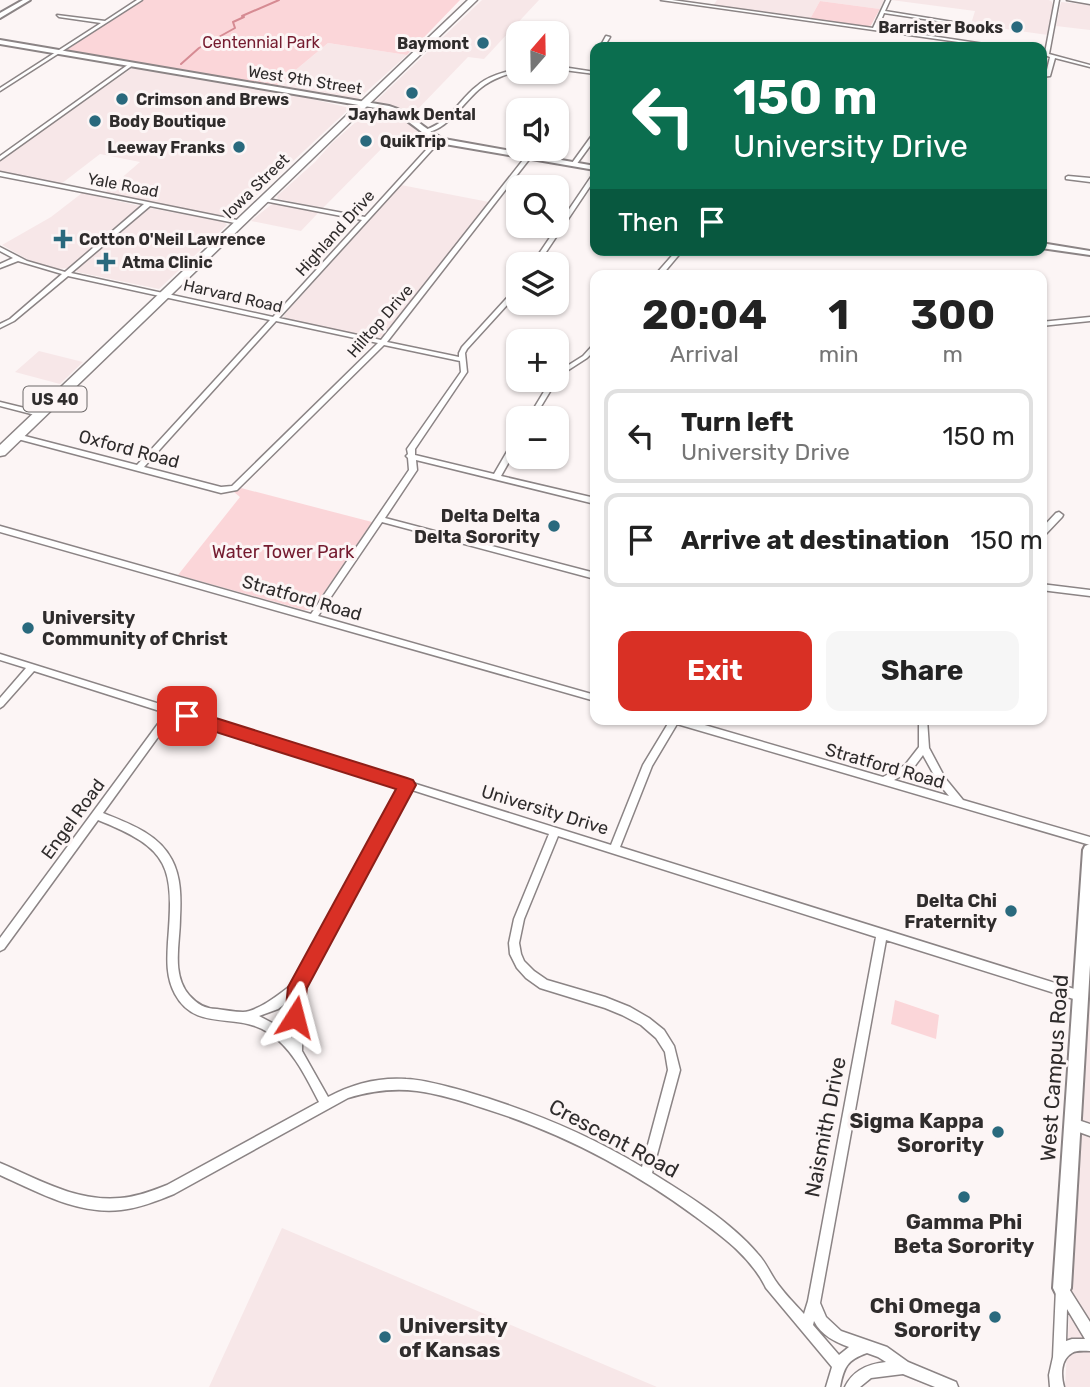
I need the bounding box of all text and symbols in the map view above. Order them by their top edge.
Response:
place label: Barrister Books [878,18,1003,37]
marker: Barrister Books [1009,19,1025,35]
north arrow [506,21,569,84]
map controls [506,21,569,469]
park label: Centennial Park [202,33,321,52]
place label: Baymont [397,34,470,53]
marker: Baymont [475,35,491,51]
street label: West 9th Street [247,62,363,98]
text: 150 m [733,68,878,126]
icon: left [618,70,709,161]
marker: Jayhawk Dental [404,85,420,101]
place label: Crimson and Brews [136,90,289,109]
marker: Crimson and Brews [114,91,130,107]
button: sound [506,98,569,161]
place label: Jayhawk Dental [348,105,476,124]
place label: Body Boutique [109,112,226,131]
marker: Body Boutique [87,113,103,129]
text: University Drive [733,127,968,165]
place label: QuikTrip [380,132,446,151]
marker: QuikTrip [358,133,374,149]
place label: Leeway Franks [107,138,225,157]
marker: Leeway Franks [231,139,247,155]
street label: Iowa Street [219,150,293,222]
street label: Yale Road [86,169,160,201]
button: search [506,175,569,238]
street label: Highland Drive [291,186,379,280]
icon: arrive [693,203,731,241]
text: Then [618,207,679,238]
marker: Cotton O'Neil Lawrence [53,229,73,249]
place label: Cotton O'Neil Lawrence [79,230,265,249]
marker: Atma Clinic [96,252,116,272]
button: layers [506,252,569,315]
place label: Atma Clinic [122,253,213,272]
street label: Harvard Road [182,275,284,317]
street label: Hilltop Drive [343,281,417,361]
text: 20:04 [642,290,767,340]
text: 1 [828,290,849,340]
text: 300 [910,290,995,340]
button: + [506,329,569,392]
text: Arrival [670,340,739,368]
text: min [819,340,859,368]
text: m [943,340,963,368]
road number: US 40 [23,386,86,412]
button: − [506,406,569,469]
text: Turn left [681,407,793,438]
icon: left [622,417,660,455]
text: 150 m [942,421,1015,452]
street label: Oxford Road [76,425,182,473]
text: University Drive [681,438,850,466]
place label: Delta Delta Delta Sorority [414,505,540,548]
marker: Delta Delta Delta Sorority [546,518,562,534]
icon: arrive [622,521,660,559]
text: Arrive at destination [681,525,949,556]
text: 150 m [970,525,1043,556]
park label: Water Tower Park [212,541,355,563]
street label: Stratford Road [240,570,364,626]
place label: University Community of Christ [42,607,228,650]
marker: University Community of Christ [20,620,36,636]
button: Exit [618,631,812,711]
button: Share [826,631,1019,711]
pin [157,686,217,746]
icon: arrive [168,697,206,735]
street label: Stratford Road [823,738,947,794]
street label: Engel Road [36,774,110,864]
street label: University Drive [479,780,611,840]
place label: Delta Chi Fraternity [904,890,997,933]
marker: Delta Chi Fraternity [1003,903,1019,919]
street label: West Campus Road [1035,974,1073,1162]
position arrow [258,980,332,1054]
street label: Naismith Drive [799,1055,851,1199]
street label: Crescent Road [545,1093,683,1183]
place label: Sigma Kappa Sorority [850,1108,984,1157]
marker: Sigma Kappa Sorority [990,1124,1006,1140]
marker: Gamma Phi Beta Sorority [956,1189,972,1205]
place label: Gamma Phi Beta Sorority [894,1209,1035,1258]
place label: Chi Omega Sorority [870,1293,981,1342]
marker: Chi Omega Sorority [987,1309,1003,1325]
place label: University of Kansas [399,1313,508,1362]
marker: University of Kansas [377,1329,393,1345]

